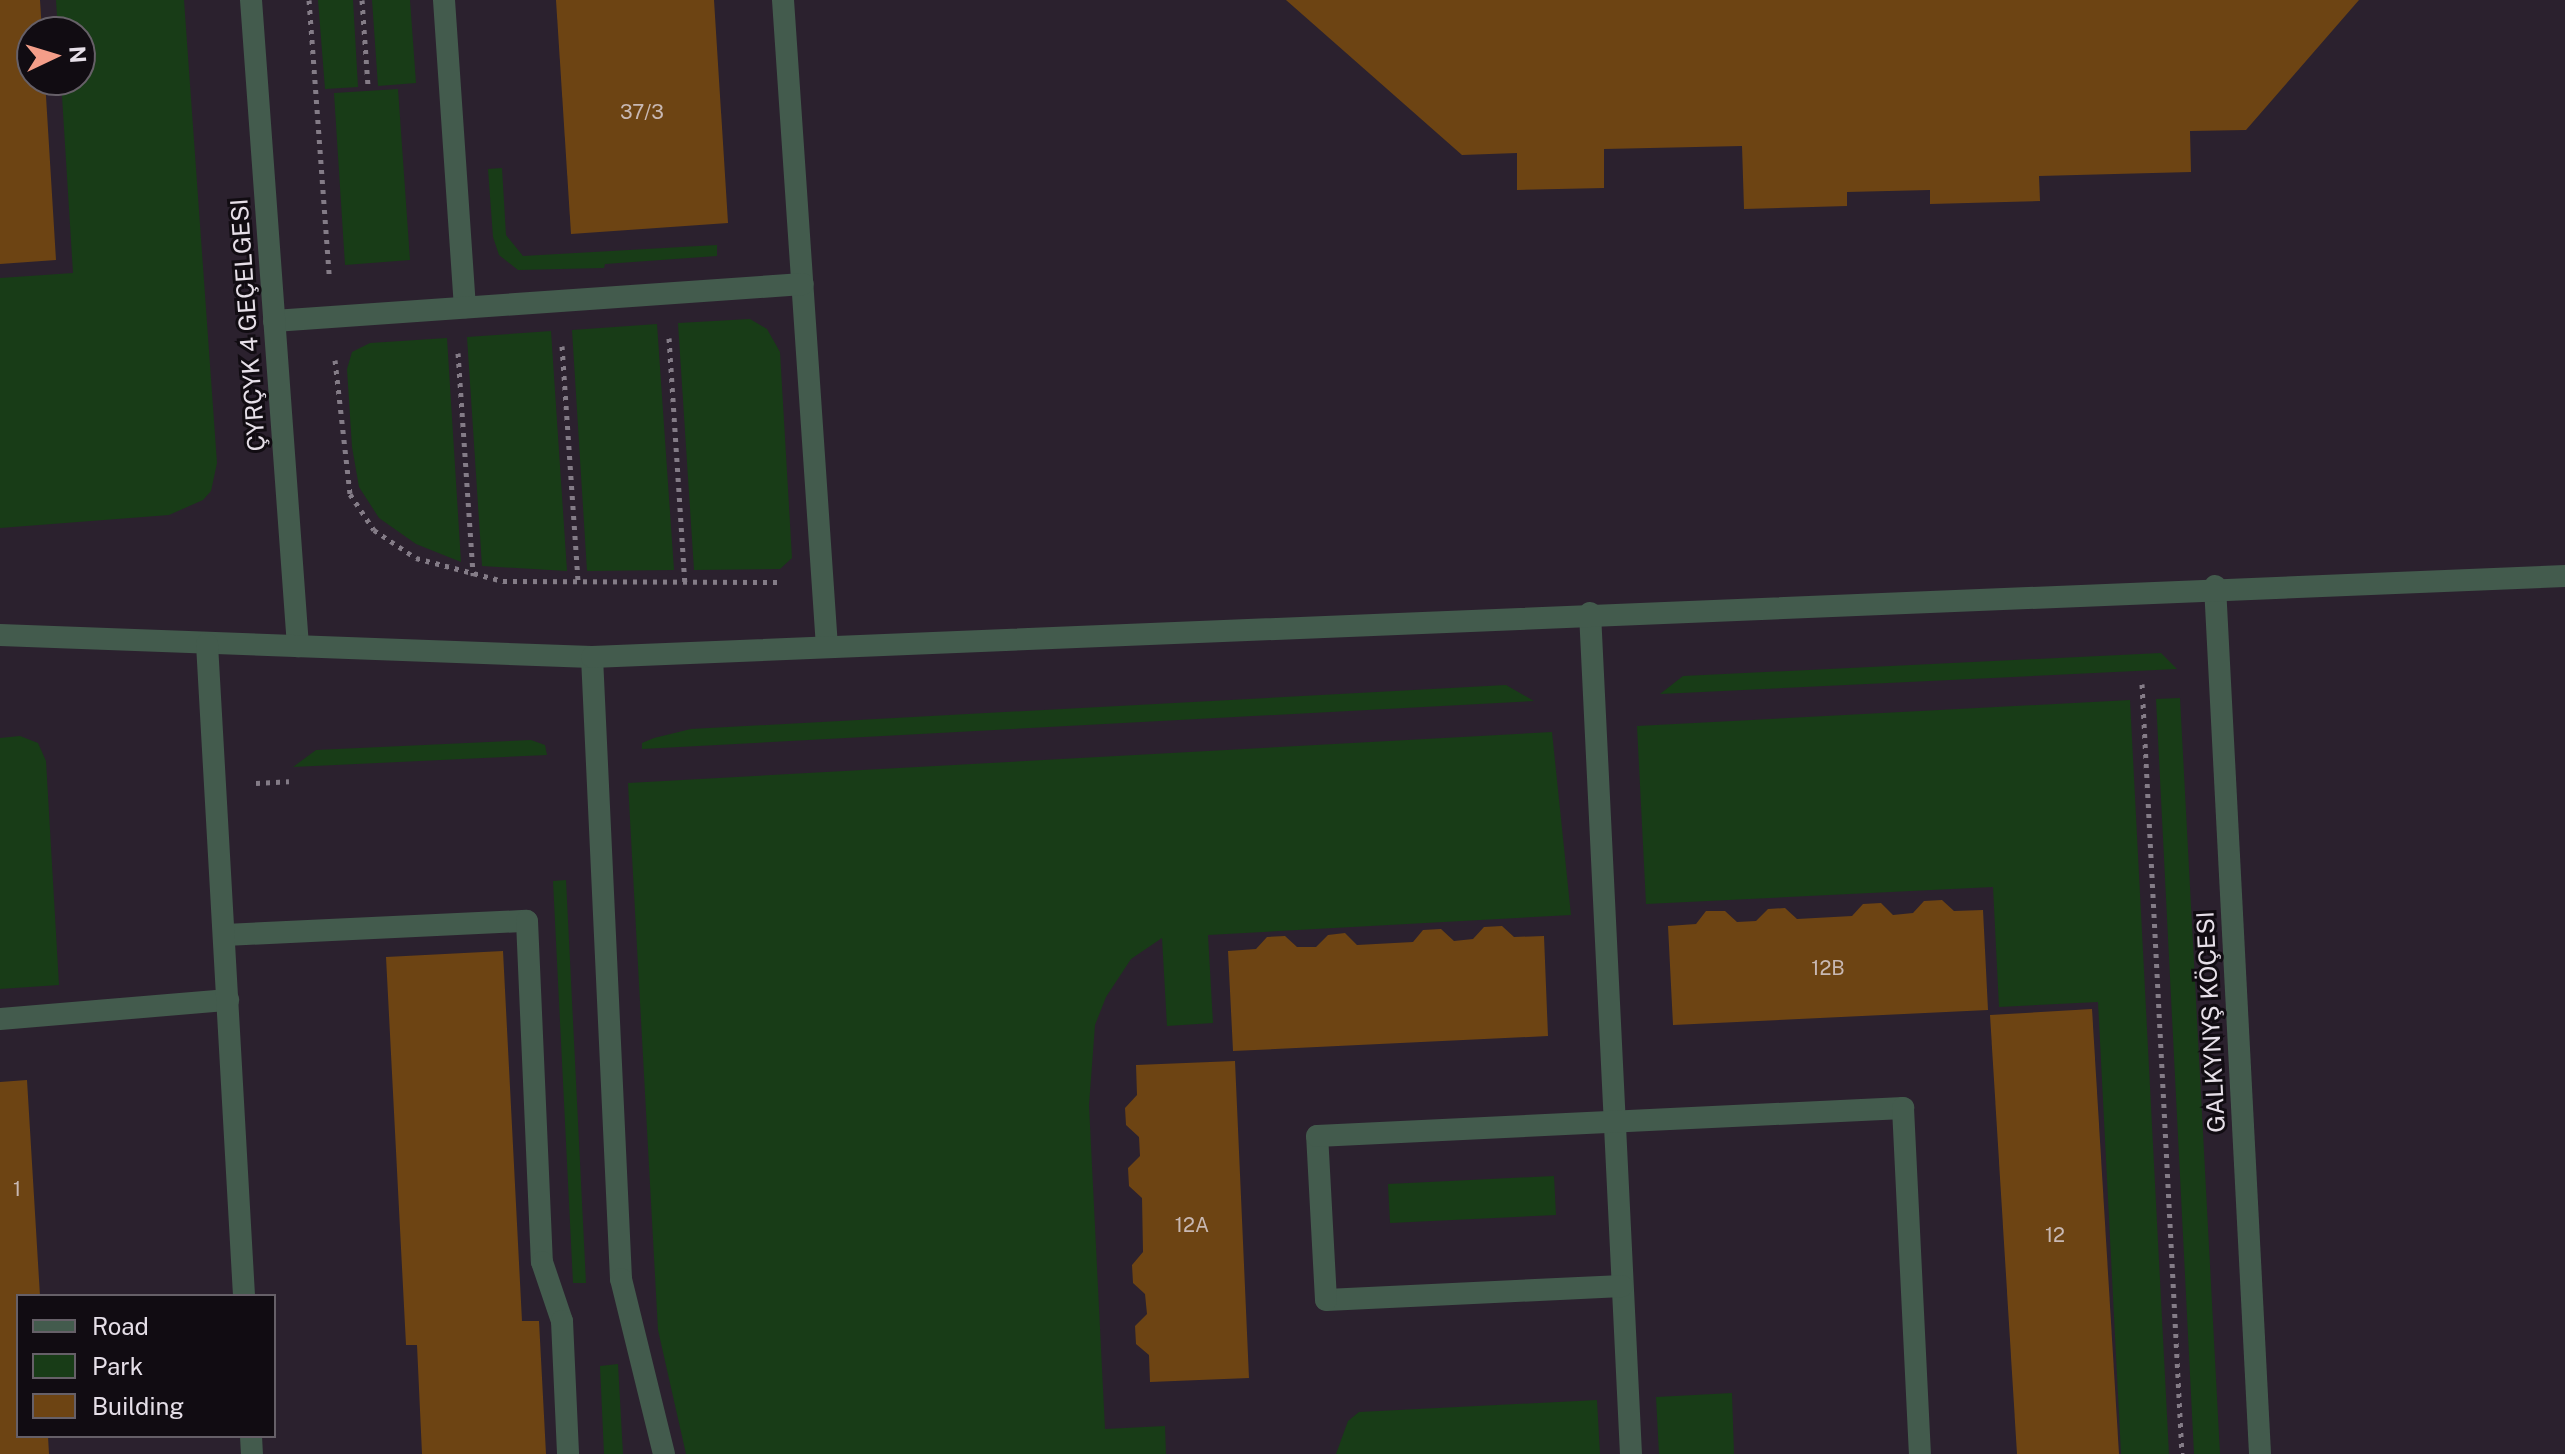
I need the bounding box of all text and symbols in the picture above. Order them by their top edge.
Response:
north arrow [16,16,96,96]
text: N [64,45,92,64]
house number: 37/3 [620,100,664,124]
street label: ÇYRÇYK 4 GEÇELGESI [225,198,271,452]
street label: GALKYNYŞ KÖÇESI [2191,911,2231,1133]
house number: 12B [1811,956,1845,980]
house number: 1 [13,1177,21,1201]
house number: 12A [1175,1213,1209,1237]
house number: 12 [2045,1223,2065,1247]
legend [16,1294,276,1438]
text: Road [92,1312,149,1340]
text: Park [92,1352,143,1380]
text: Building [92,1392,184,1420]

